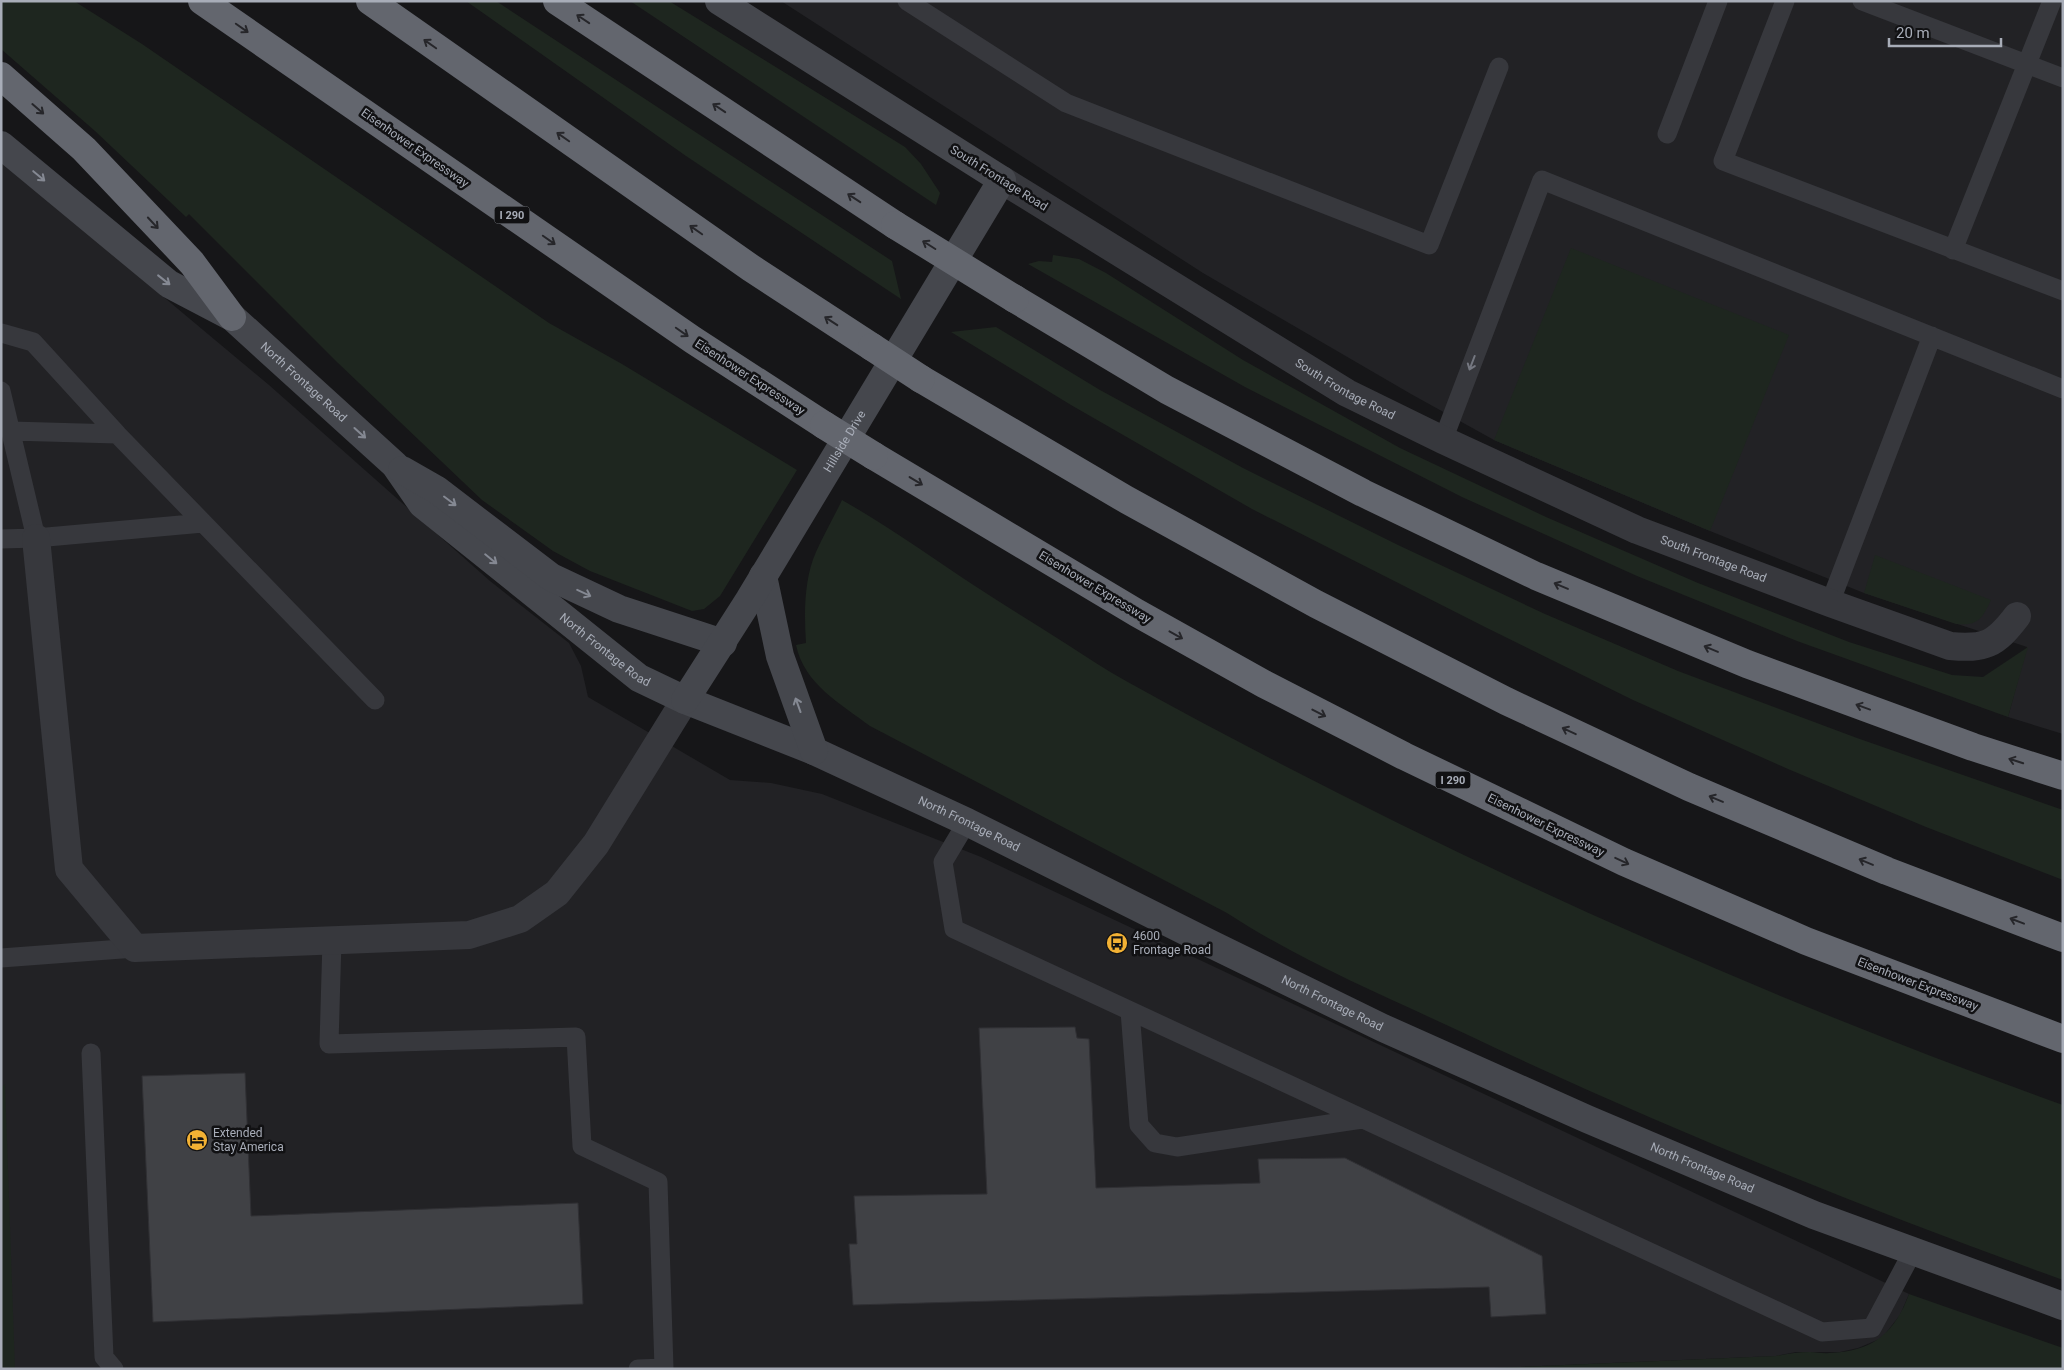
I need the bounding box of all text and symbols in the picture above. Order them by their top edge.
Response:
one-way arrow [576,13,590,24]
scale bar [1889,15,2002,47]
one-way arrow [235,23,249,33]
text: 20 m [1896,24,1930,42]
one-way arrow [423,39,437,49]
one-way arrow [31,103,44,114]
one-way arrow [712,103,726,113]
street label: Eisenhower Expressway [358,106,472,191]
one-way arrow [556,132,570,142]
street label: South Frontage Road [948,142,1050,214]
one-way arrow [32,171,45,182]
one-way arrow [848,193,862,203]
road number: I 290 [494,206,530,224]
one-way arrow [147,216,159,229]
one-way arrow [690,225,704,235]
one-way arrow [542,235,556,245]
one-way arrow [922,240,936,250]
one-way arrow [157,274,170,285]
one-way arrow [825,315,839,325]
one-way arrow [675,327,689,337]
street label: Eisenhower Expressway [692,336,808,418]
street label: North Frontage Road [258,339,350,425]
one-way arrow [1467,355,1477,370]
street label: South Frontage Road [1293,356,1397,422]
street label: Hillside Drive [821,408,869,475]
one-way arrow [353,427,366,439]
one-way arrow [908,477,922,487]
one-way arrow [444,495,457,506]
street label: South Frontage Road [1659,533,1768,585]
street label: Eisenhower Expressway [1036,548,1154,626]
one-way arrow [484,554,497,565]
one-way arrow [1554,581,1569,590]
one-way arrow [576,588,591,598]
street label: North Frontage Road [557,610,653,689]
one-way arrow [1169,630,1184,640]
one-way arrow [1704,644,1719,654]
one-way arrow [793,698,802,713]
one-way arrow [1856,702,1871,711]
one-way arrow [1311,709,1326,718]
one-way arrow [1562,725,1577,735]
one-way arrow [2009,756,2025,765]
road number: I 290 [1436,772,1470,788]
street label: Eisenhower Expressway [1485,791,1607,860]
street label: North Frontage Road [916,793,1022,854]
one-way arrow [1709,794,1724,803]
one-way arrow [1614,857,1629,867]
one-way arrow [1859,857,1874,867]
one-way arrow [2010,916,2025,925]
place label: 4600 Frontage Road [1133,929,1211,957]
bus stop icon: 4600 Frontage Road [1105,931,1129,955]
street label: Eisenhower Expressway [1856,955,1981,1014]
street label: North Frontage Road [1279,972,1385,1034]
place label: Extended Stay America [213,1126,284,1154]
hotel icon: Extended Stay America [185,1128,209,1152]
street label: North Frontage Road [1648,1140,1756,1196]

